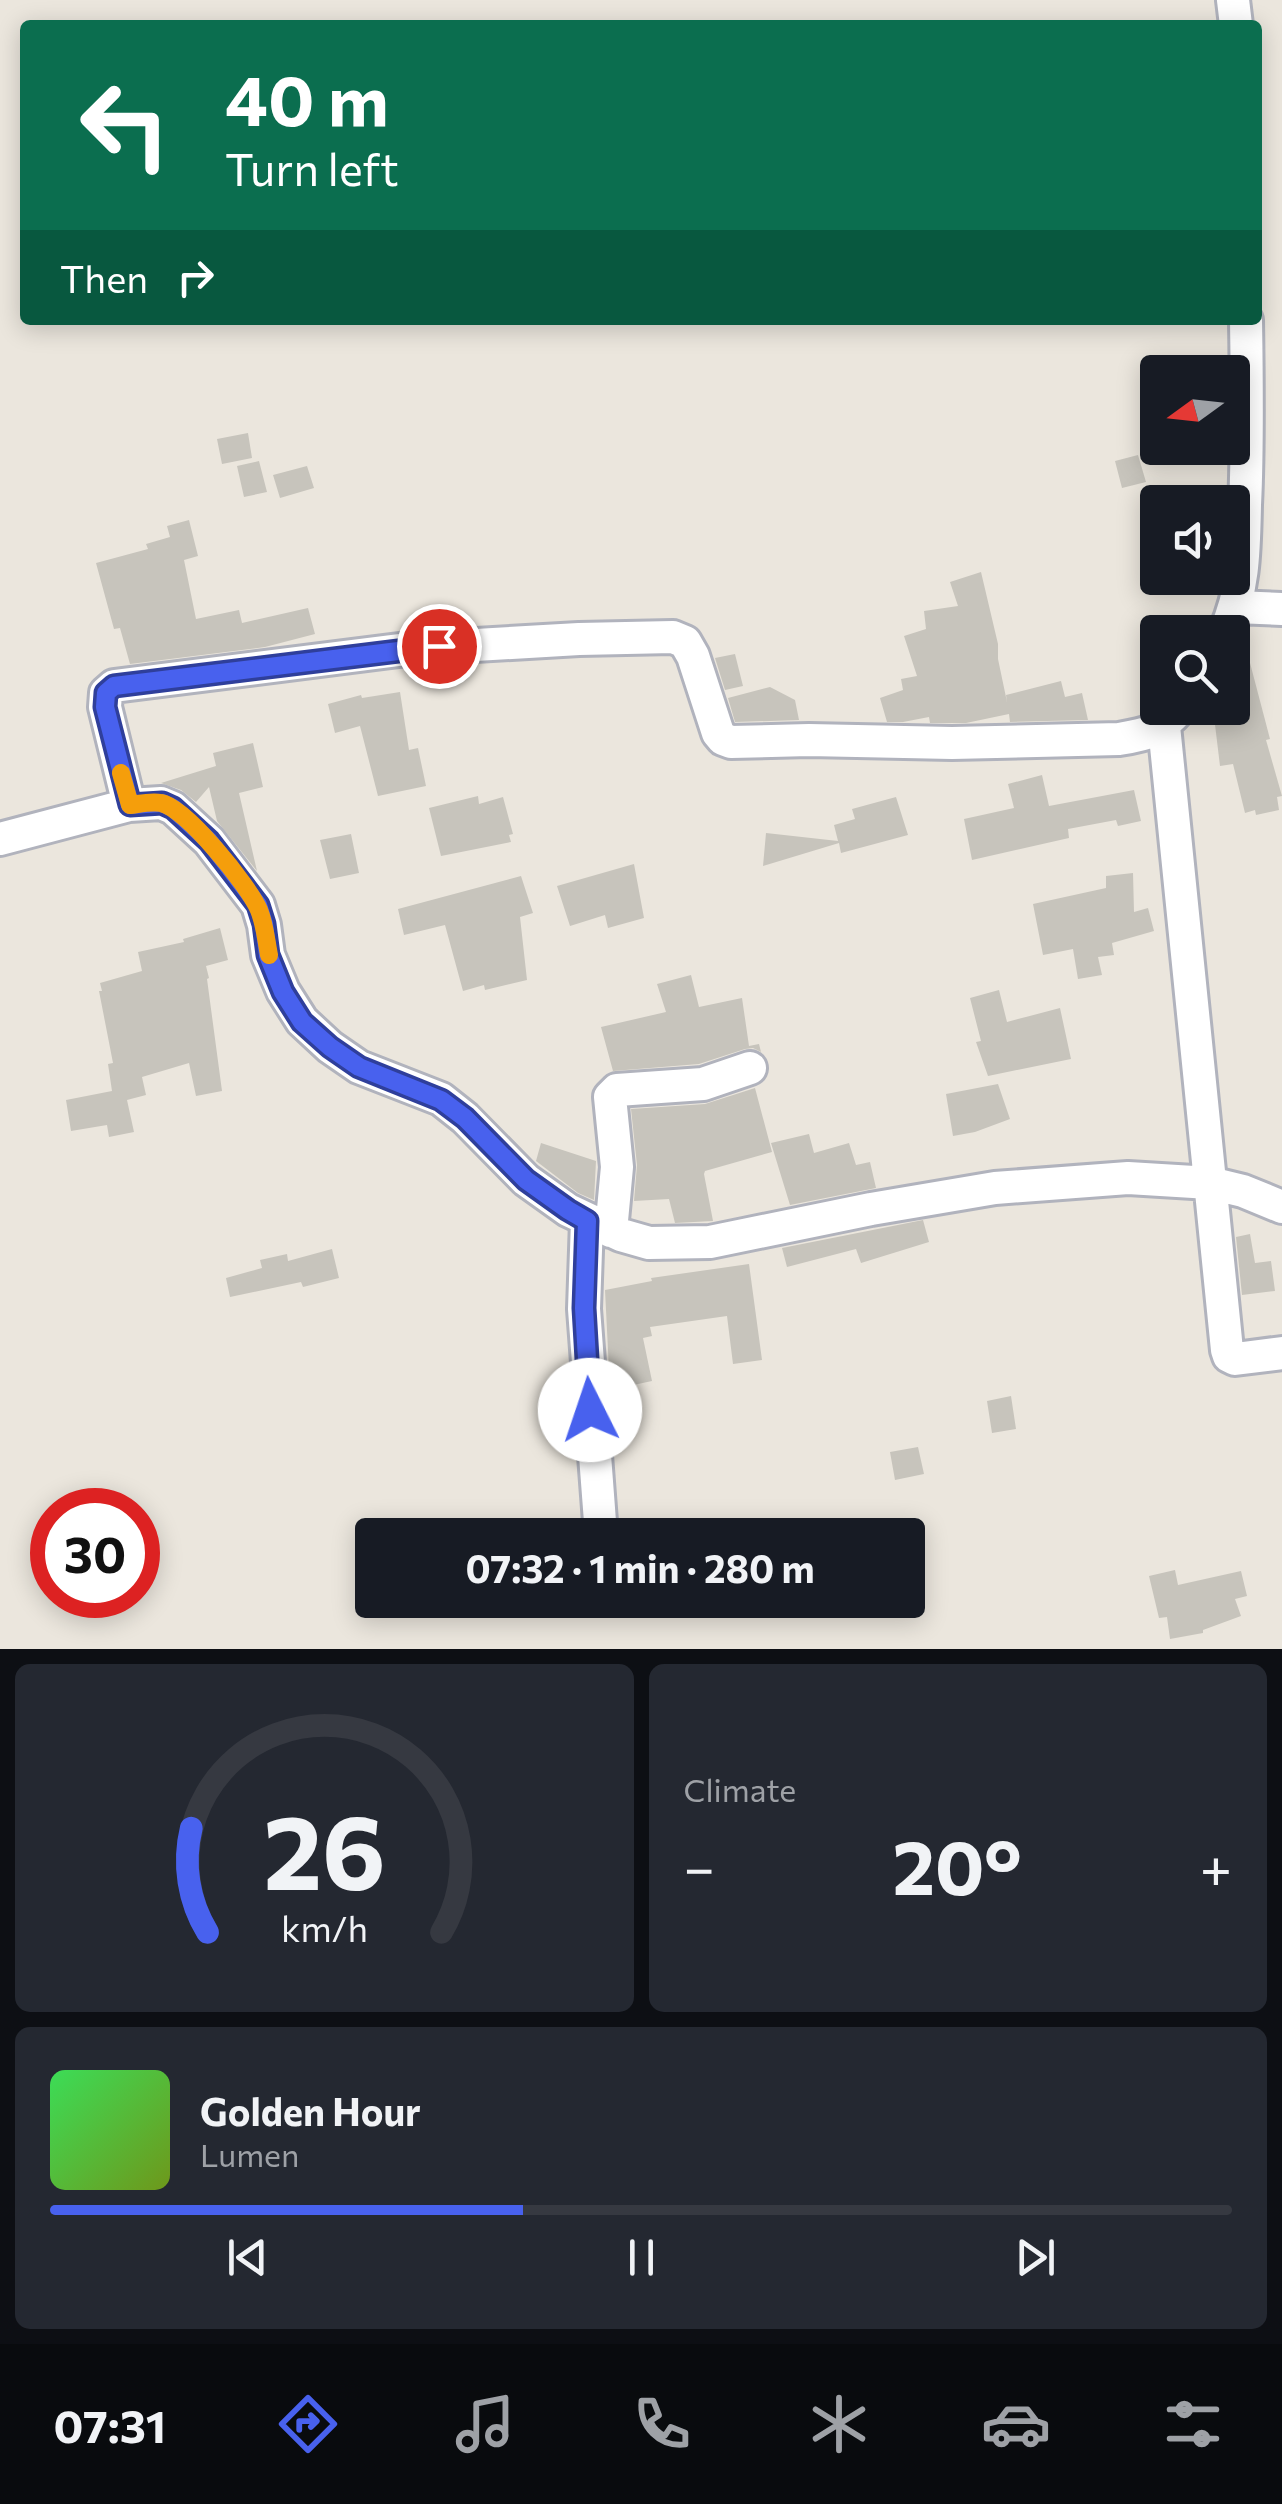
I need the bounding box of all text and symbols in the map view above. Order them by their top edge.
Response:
text: 40 m [225,55,389,140]
icon: left [60,60,190,190]
text: Turn left [225,140,399,195]
icon: right [168,250,223,305]
text: Then [60,254,148,301]
north arrow [1140,355,1250,465]
map controls [1140,355,1250,725]
button: sound [1140,485,1250,595]
pin [397,604,482,689]
button: search [1140,615,1250,725]
icon: arrive [412,619,467,674]
position arrow [538,1358,642,1462]
speed limit sign: 30 [30,1488,160,1618]
text: 07:32 · 1 min · 280 m [465,1544,815,1591]
text: Climate [684,1769,796,1809]
text: 26 [263,1784,386,1911]
text: 20° [892,1819,1022,1910]
text: − [684,1832,715,1899]
text: + [1200,1832,1232,1899]
text: km/h [281,1906,368,1949]
text: Golden Hour [200,2087,421,2134]
text: Lumen [200,2134,299,2174]
icon: previous [220,2230,275,2285]
icon: pause [614,2230,669,2285]
icon: next [1008,2230,1063,2285]
icon: directions [273,2389,343,2459]
icon: music [450,2389,520,2459]
icon: phone [627,2389,697,2459]
icon: climate [804,2389,874,2459]
icon: car [981,2389,1051,2459]
icon: filters [1158,2389,1228,2459]
text: 07:31 [54,2397,166,2452]

